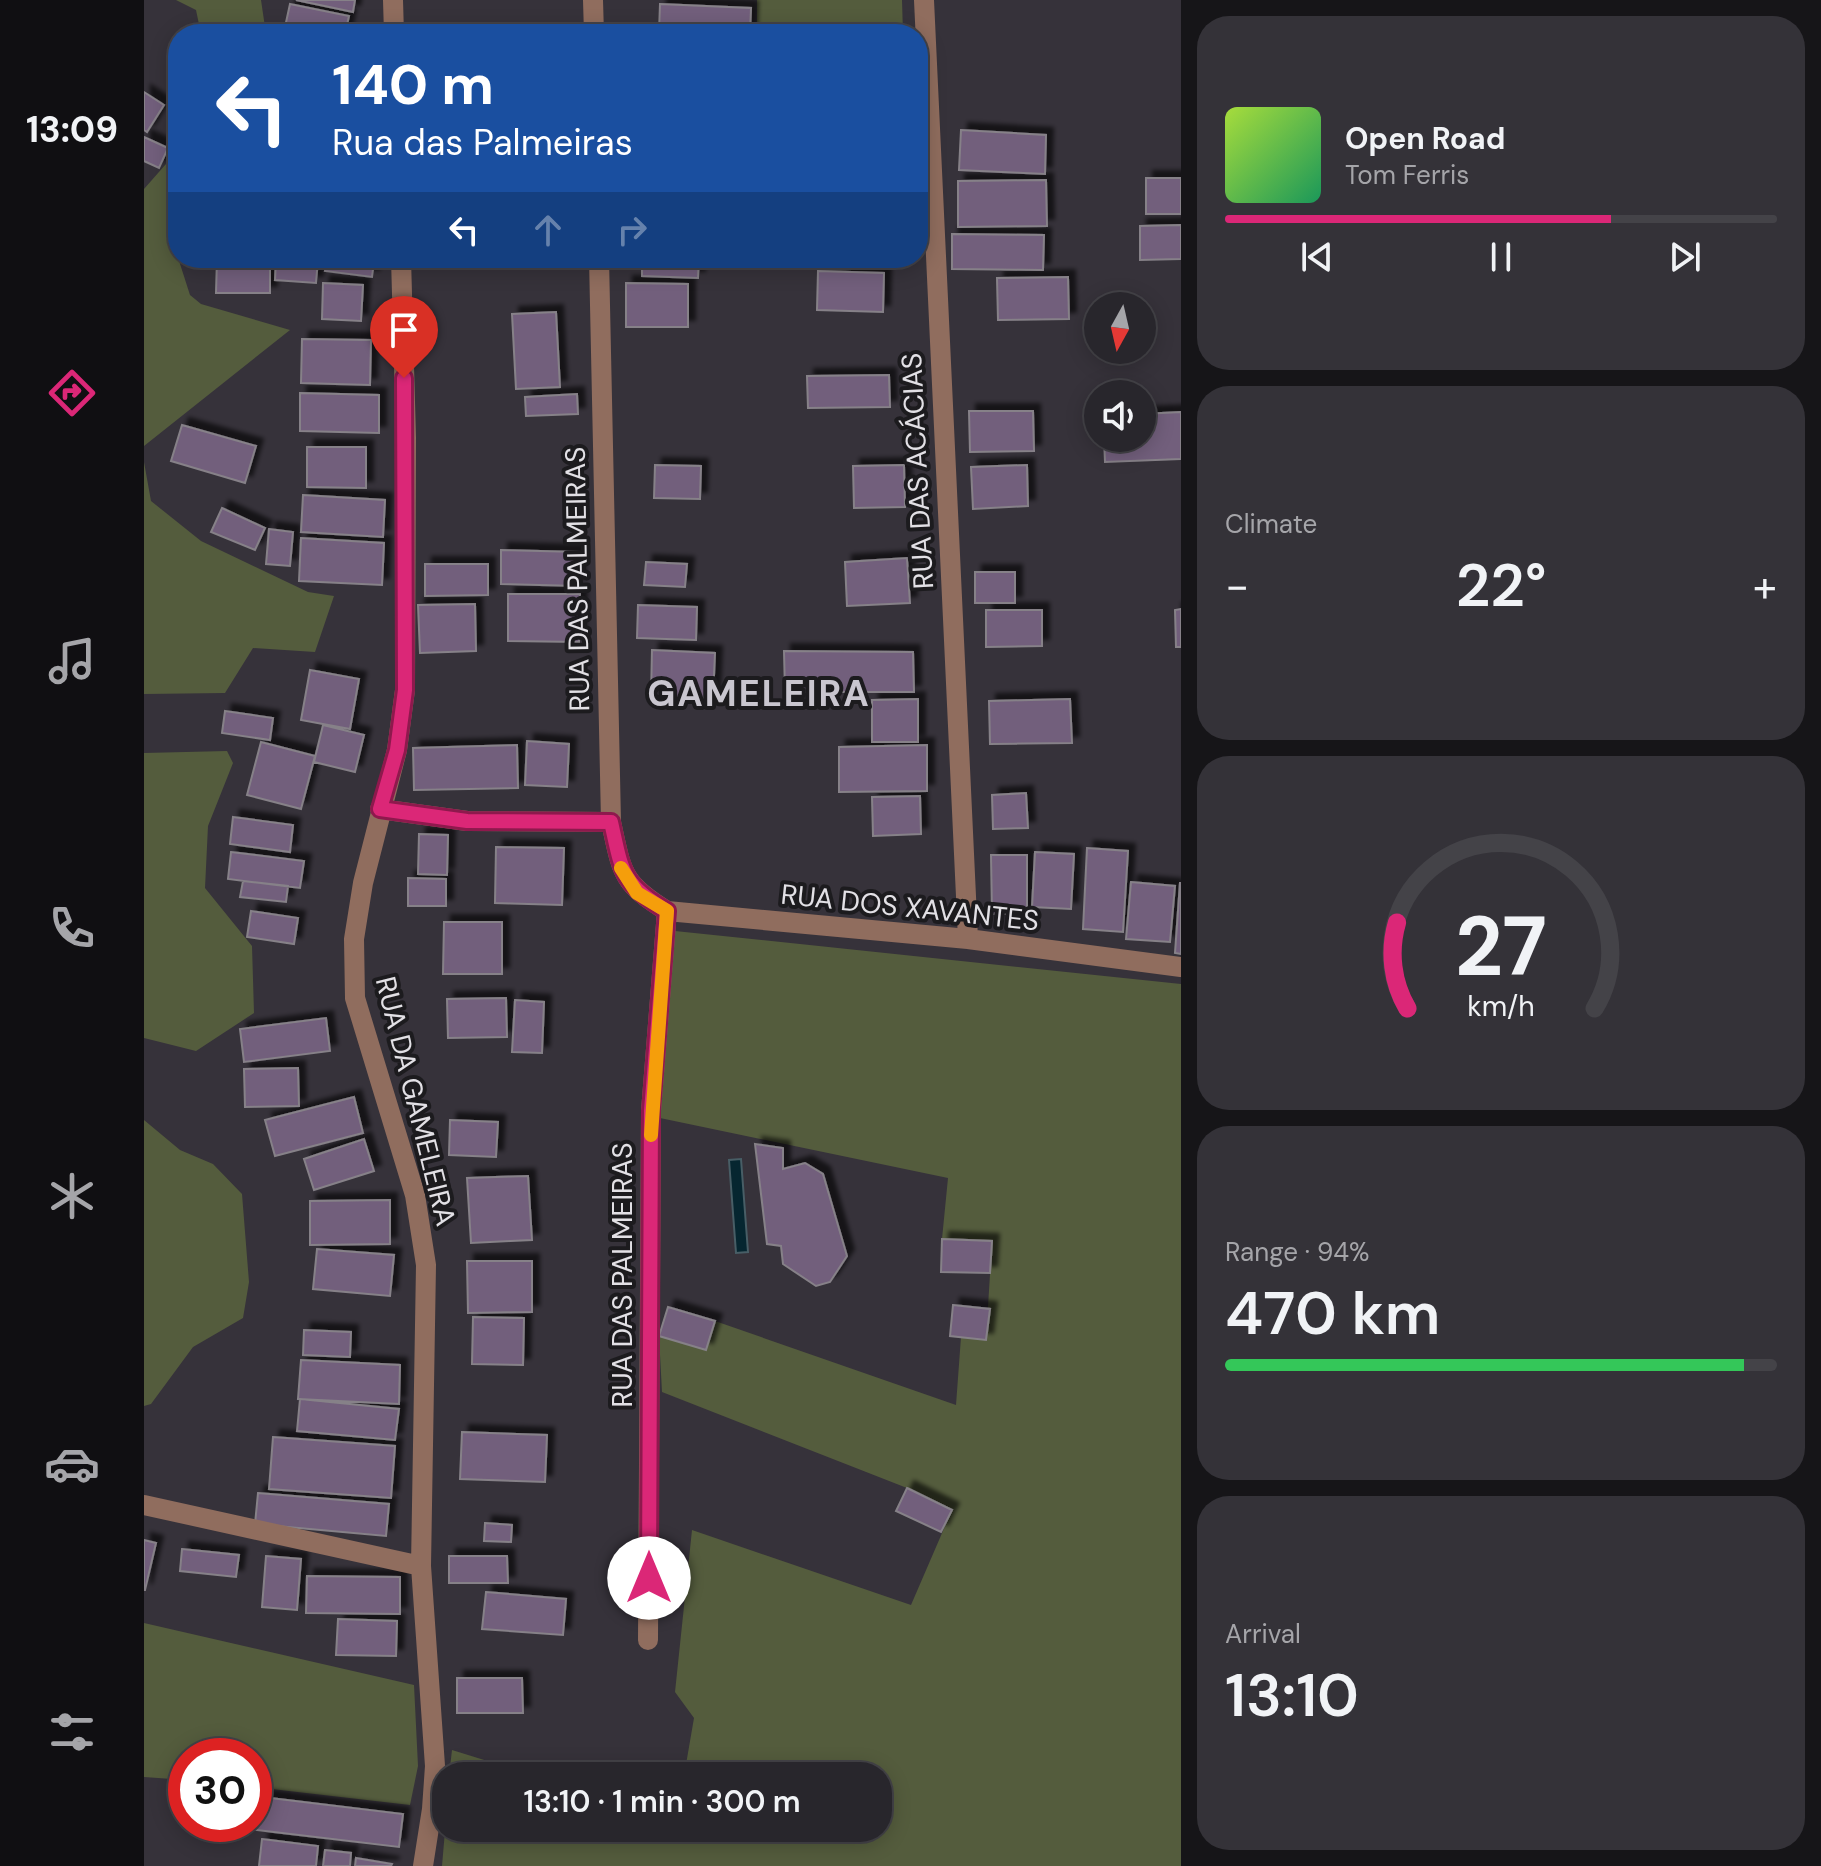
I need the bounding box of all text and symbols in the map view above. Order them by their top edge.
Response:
text: 140 m [332,48,494,121]
icon: left [200,56,304,160]
text: 13:09 [26,106,118,153]
text: Rua das Palmeiras [332,119,633,166]
text: Open Road [1345,119,1505,158]
text: Tom Ferris [1345,158,1469,192]
icon: left [442,208,486,252]
icon: ahead [526,208,570,252]
icon: right [610,208,654,252]
icon: previous [1295,235,1339,279]
icon: pause [1479,235,1523,279]
icon: next [1663,235,1707,279]
north arrow [1084,292,1156,364]
map controls [1084,292,1156,452]
pin [370,296,438,378]
icon: arrive [382,308,426,352]
street label: RUA DAS ACÁCIAS [893,352,942,590]
icon: directions [44,365,100,421]
button: sound [1084,380,1156,452]
street label: RUA DAS PALMEIRAS [557,446,598,712]
text: Climate [1225,507,1317,541]
text: 22° [1456,546,1546,625]
text: − [1225,557,1249,615]
text: + [1753,557,1777,615]
icon: music [44,633,100,689]
district label: GAMELEIRA [647,670,871,717]
street label: RUA DOS XAVANTES [779,876,1041,939]
text: 27 [1455,892,1547,1001]
icon: phone [44,900,100,956]
street label: RUA DA GAMELEIRA [367,973,464,1230]
text: km/h [1467,988,1535,1025]
street label: RUA DAS PALMEIRAS [604,1143,641,1407]
icon: climate [44,1168,100,1224]
text: Range · 94% [1225,1235,1369,1269]
text: 470 km [1225,1274,1440,1353]
icon: car [44,1436,100,1492]
position arrow [607,1536,691,1620]
text: Arrival [1225,1617,1301,1651]
text: 13:10 [1225,1656,1359,1735]
icon: filters [44,1704,100,1760]
speed limit sign: 30 [168,1738,272,1842]
text: 13:10 · 1 min · 300 m [524,1782,800,1821]

